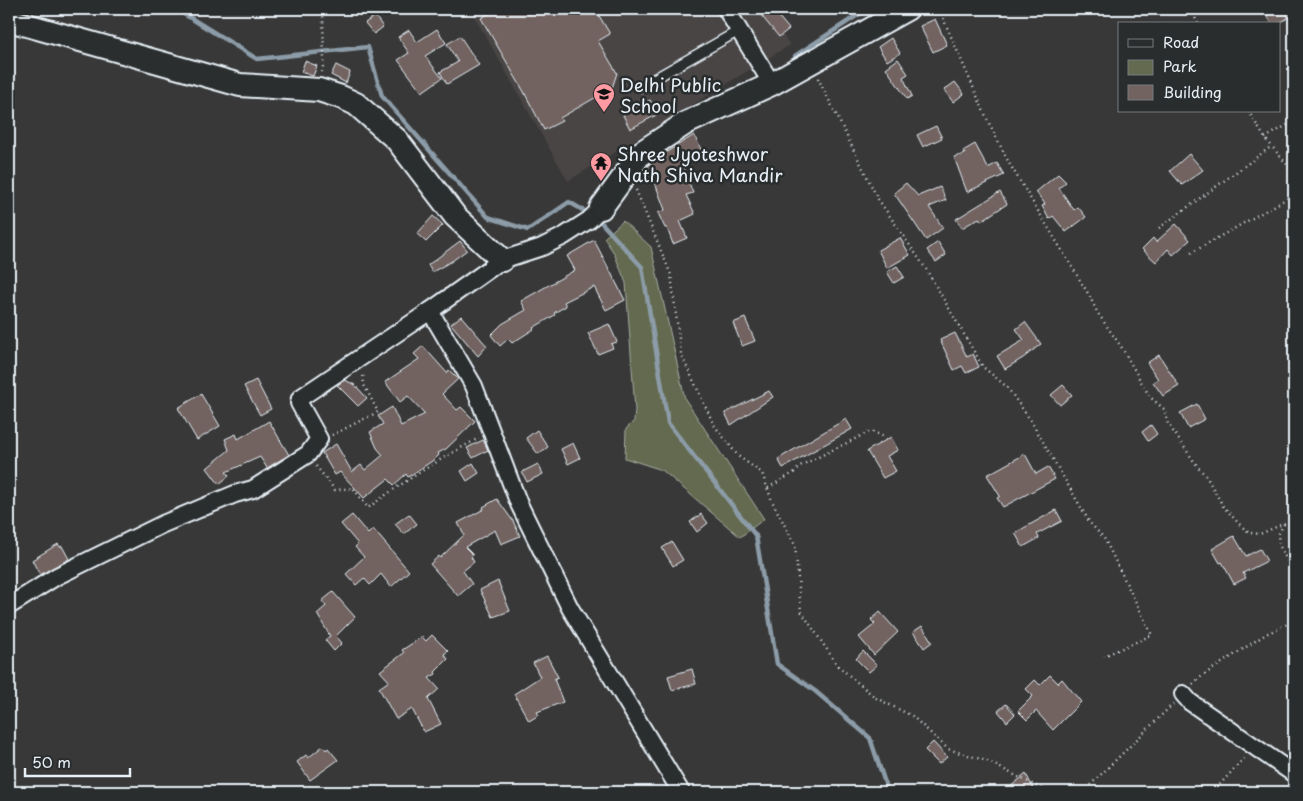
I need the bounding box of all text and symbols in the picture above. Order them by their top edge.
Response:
legend [1118,22,1280,112]
text: Road [1163,30,1199,53]
text: Park [1163,54,1197,77]
place label: Delhi Public School [620,71,721,119]
text: Building [1163,80,1222,103]
school or university icon: Delhi Public School [592,82,616,113]
place label: Shree Jyoteshwor Nath Shiva Mandir [617,140,783,188]
temple icon: Shree Jyoteshwor Nath Shiva Mandir [589,151,613,182]
scale bar [25,746,130,778]
text: 50 m [32,750,71,773]

